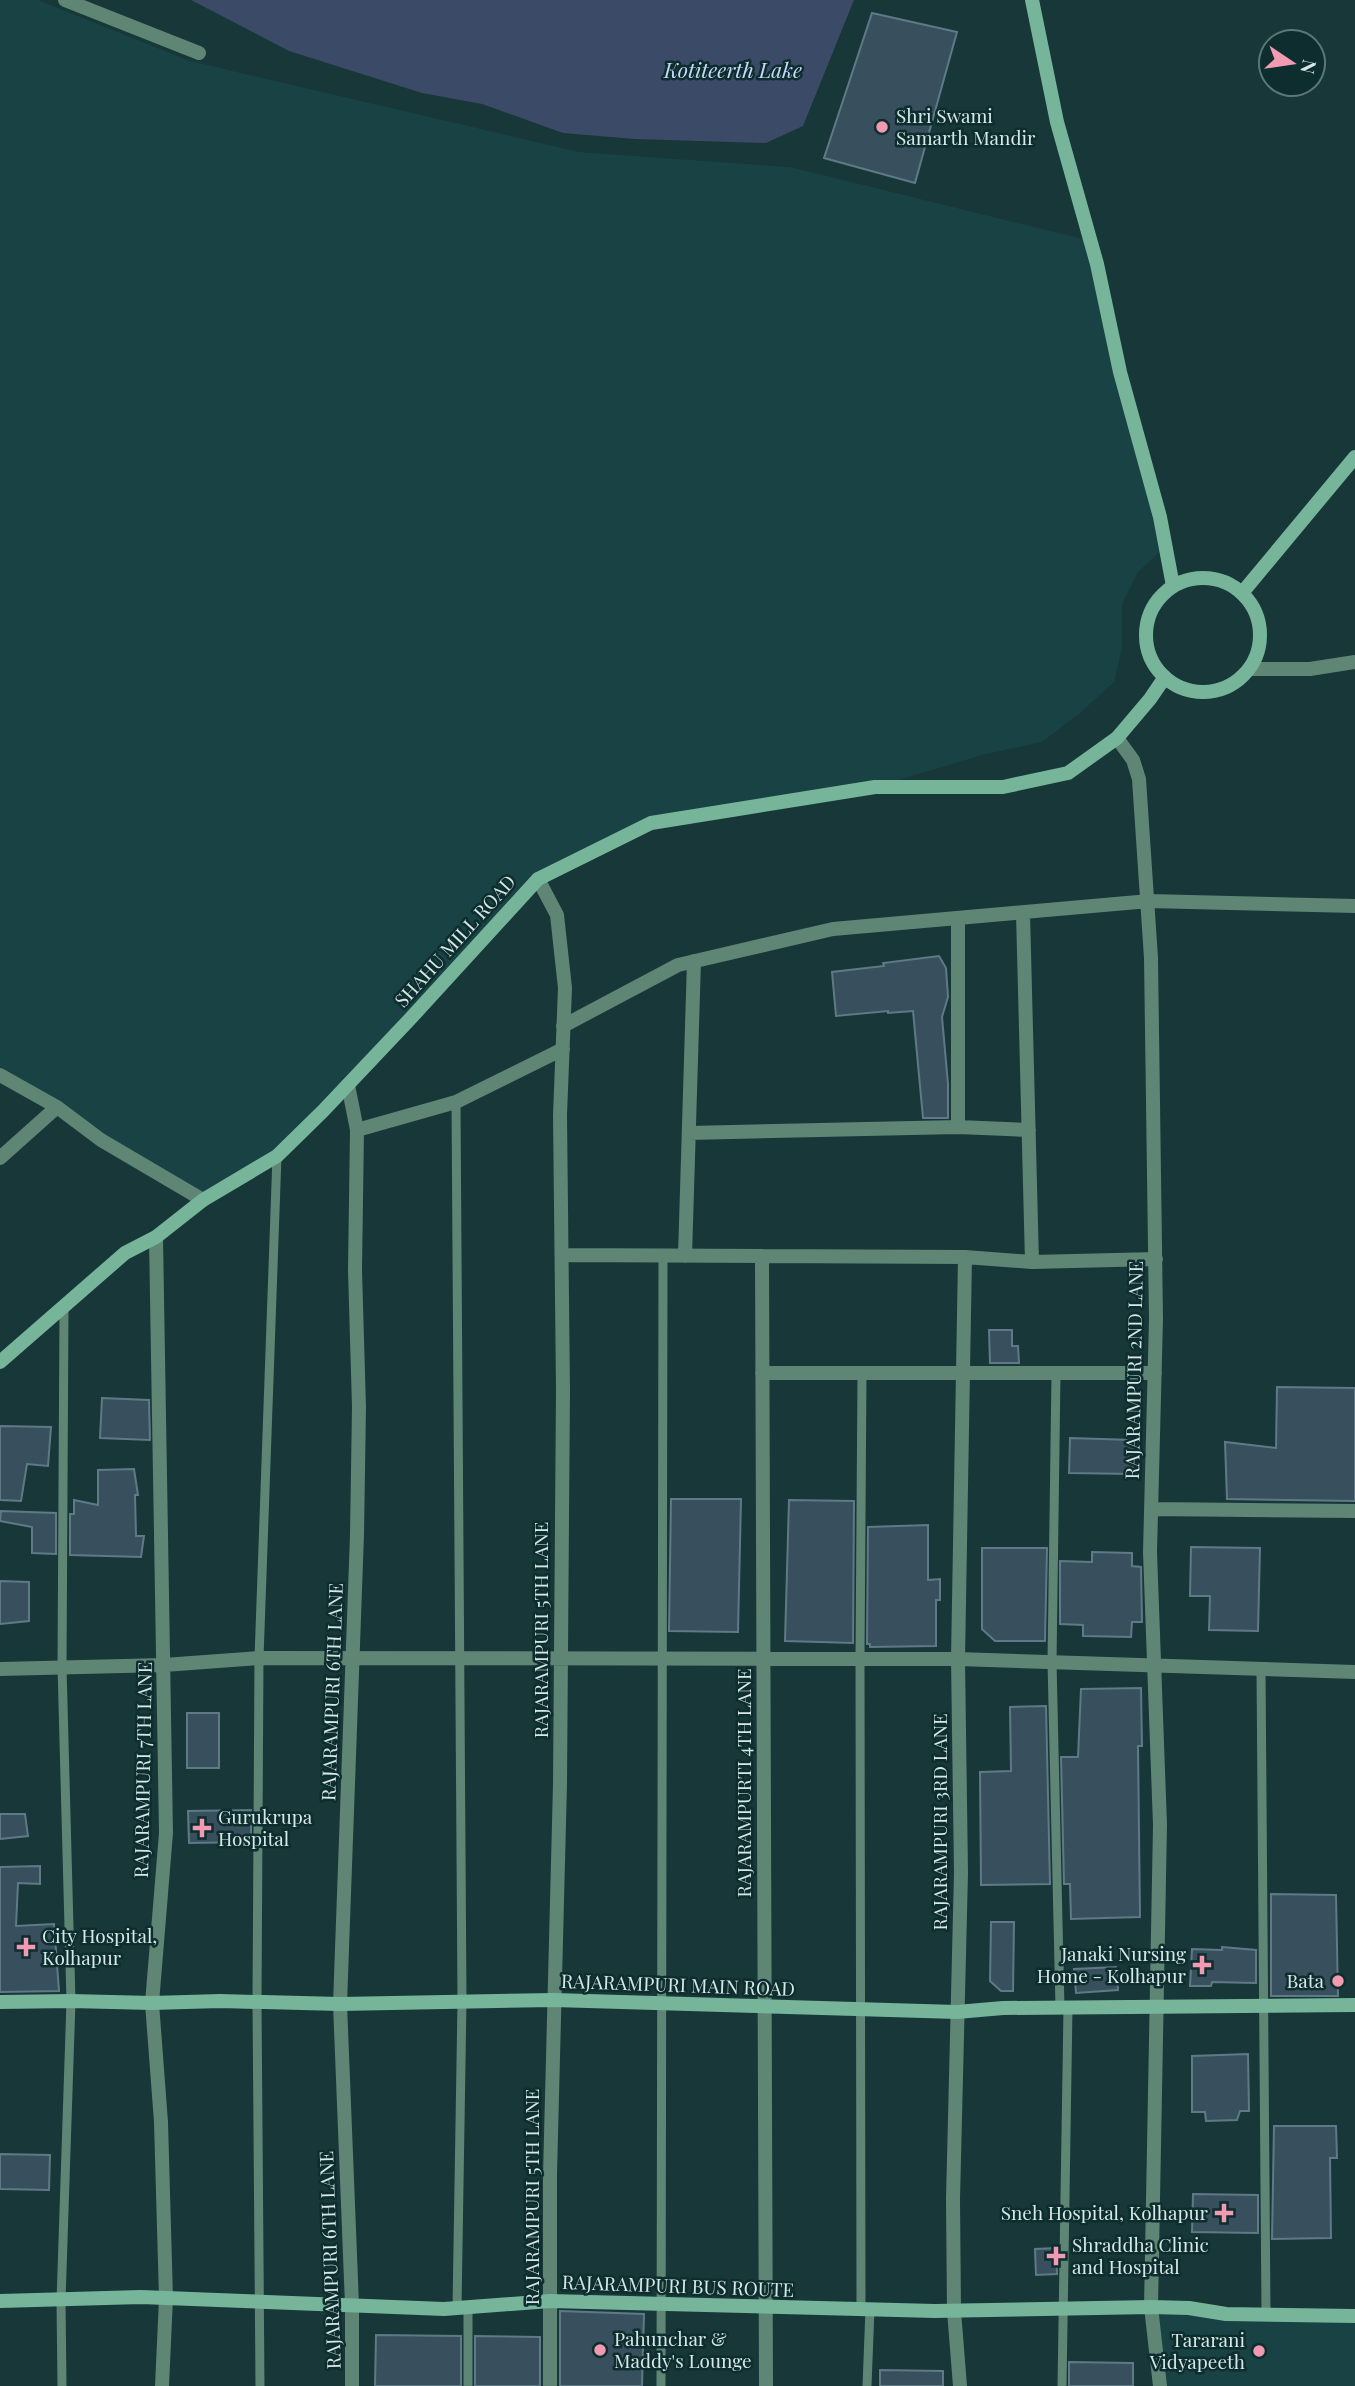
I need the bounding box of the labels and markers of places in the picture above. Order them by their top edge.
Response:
place label: Shri Swami Samarth Mandir [896,102,1036,150]
marker: Shri Swami Samarth Mandir [874,119,890,135]
place label: Gurukrupa Hospital [218,1803,313,1851]
marker: Gurukrupa Hospital [192,1818,212,1838]
place label: City Hospital, Kolhapur [42,1922,157,1970]
marker: City Hospital, Kolhapur [16,1937,36,1957]
place label: Janaki Nursing Home - Kolhapur [1037,1940,1187,1988]
marker: Janaki Nursing Home - Kolhapur [1192,1955,1212,1975]
place label: Bata [1287,1967,1325,1993]
marker: Bata [1330,1973,1346,1989]
place label: Sneh Hospital, Kolhapur [1001,2199,1209,2225]
marker: Sneh Hospital, Kolhapur [1214,2203,1234,2223]
place label: Shraddha Clinic and Hospital [1072,2231,1209,2279]
marker: Shraddha Clinic and Hospital [1046,2246,1066,2266]
place label: Pahunchar & Maddy's Lounge [614,2325,752,2373]
place label: Tararani Vidyapeeth [1149,2326,1245,2374]
marker: Pahunchar & Maddy's Lounge [592,2342,608,2358]
marker: Tararani Vidyapeeth [1251,2343,1267,2359]

